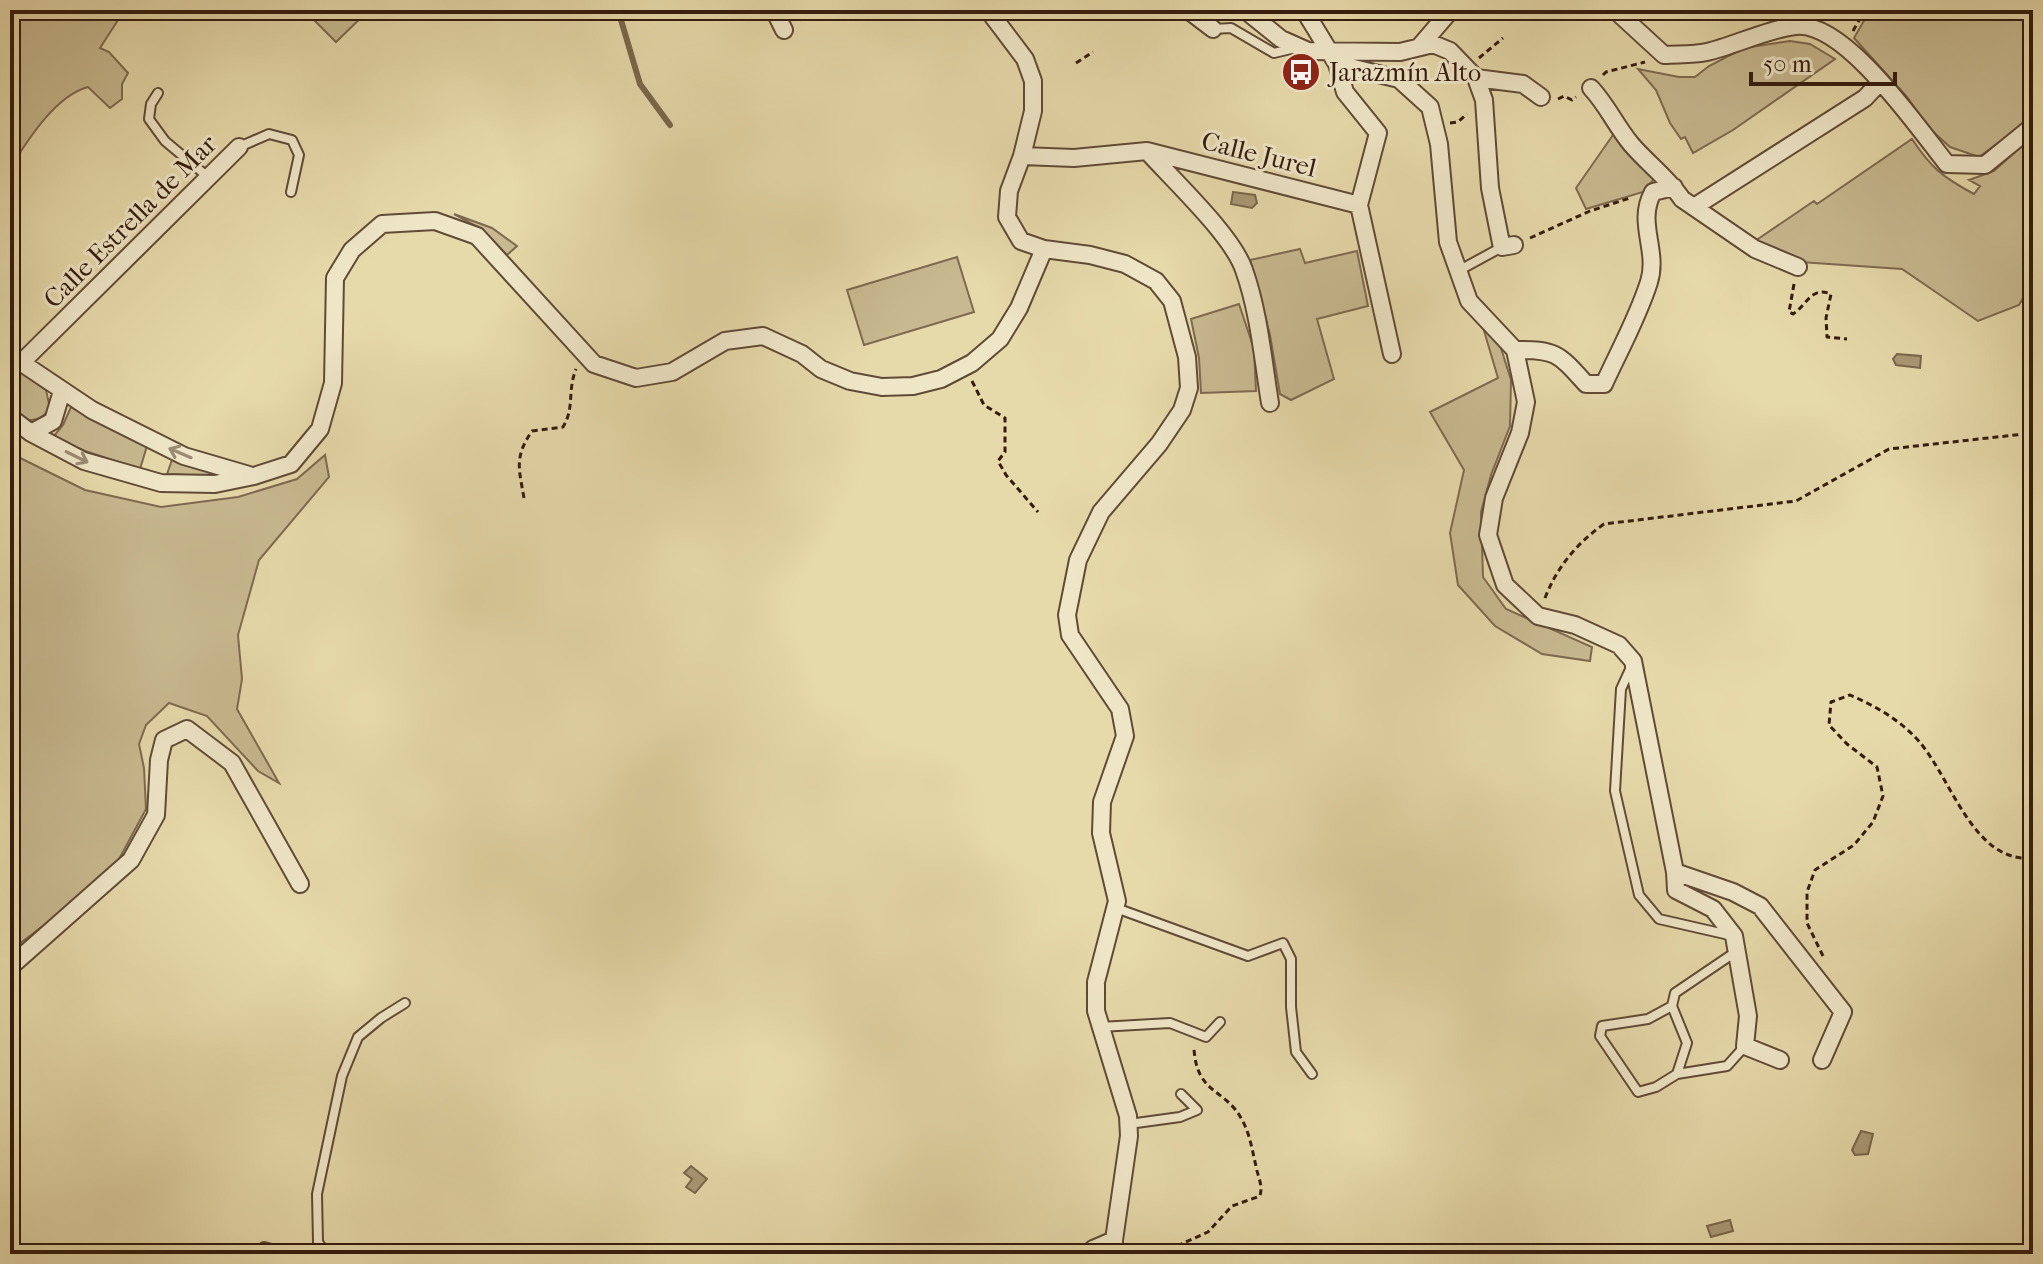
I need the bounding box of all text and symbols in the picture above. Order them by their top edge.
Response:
scale bar [1751,36,1895,86]
text: 50 m [1763,50,1812,78]
bus stop icon: Jarazmín Alto [1280,51,1322,93]
place label: Jarazmín Alto [1327,57,1481,88]
street label: Calle Jurel [1198,125,1319,184]
street label: Calle Estrella de Mar [37,128,223,314]
one-way arrow [168,445,192,460]
one-way arrow [64,450,88,465]

